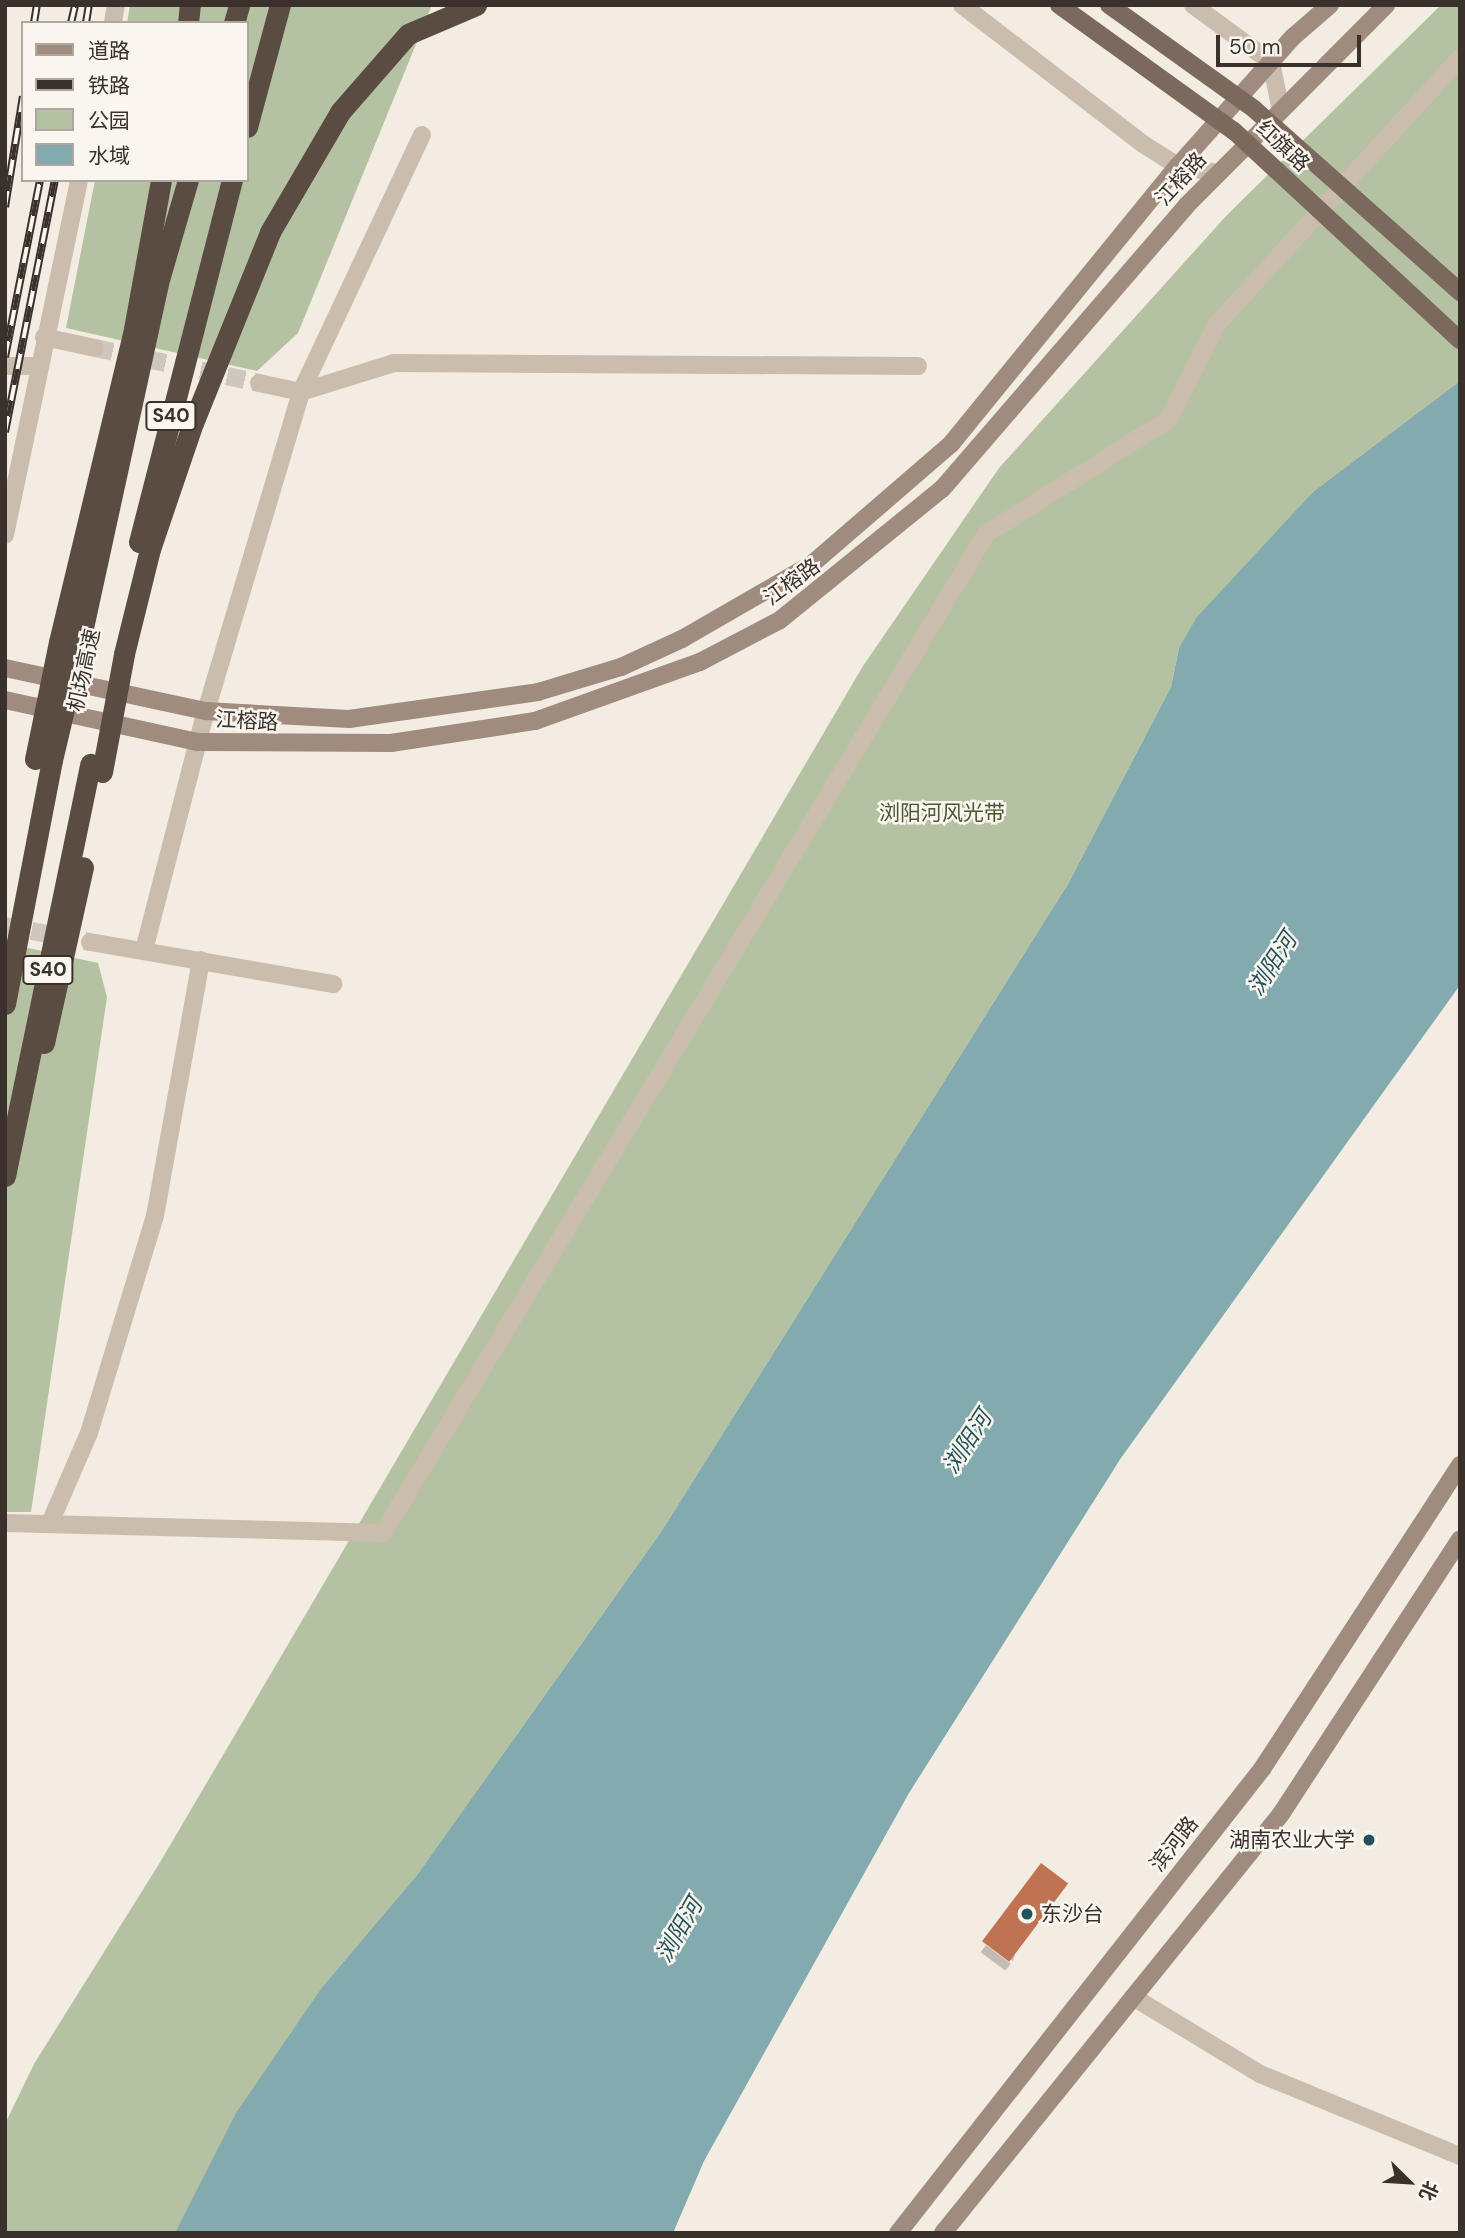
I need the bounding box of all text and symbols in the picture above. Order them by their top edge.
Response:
legend [21,21,248,182]
scale bar [1220,21,1365,65]
text: 50 m [1229,33,1280,61]
text: 道路 [88,37,130,65]
text: 铁路 [88,72,130,100]
text: 公园 [88,107,130,135]
street label: 红旗路 [1251,115,1315,177]
text: 水域 [88,142,130,170]
street label: 江榕路 [1151,147,1211,211]
road number: S40 [145,400,197,432]
street label: 江榕路 [759,553,825,611]
street label: 机场高速 [63,626,105,714]
street label: 江榕路 [215,707,279,735]
park label: 浏阳河风光带 [879,800,1005,826]
water label: 浏阳河 [1242,928,1302,1000]
road number: S40 [22,954,74,986]
water label: 浏阳河 [937,1406,997,1478]
street label: 滨河路 [1145,1811,1203,1877]
place label: 湖南农业大学 [1229,1827,1355,1853]
marker: 湖南农业大学 [1361,1832,1377,1848]
water label: 浏阳河 [650,1893,708,1967]
place label: 东沙台 [1041,1901,1104,1927]
marker: 东沙台 [1019,1906,1035,1922]
north arrow [1374,2147,1444,2217]
text: 北 [1413,2177,1444,2205]

